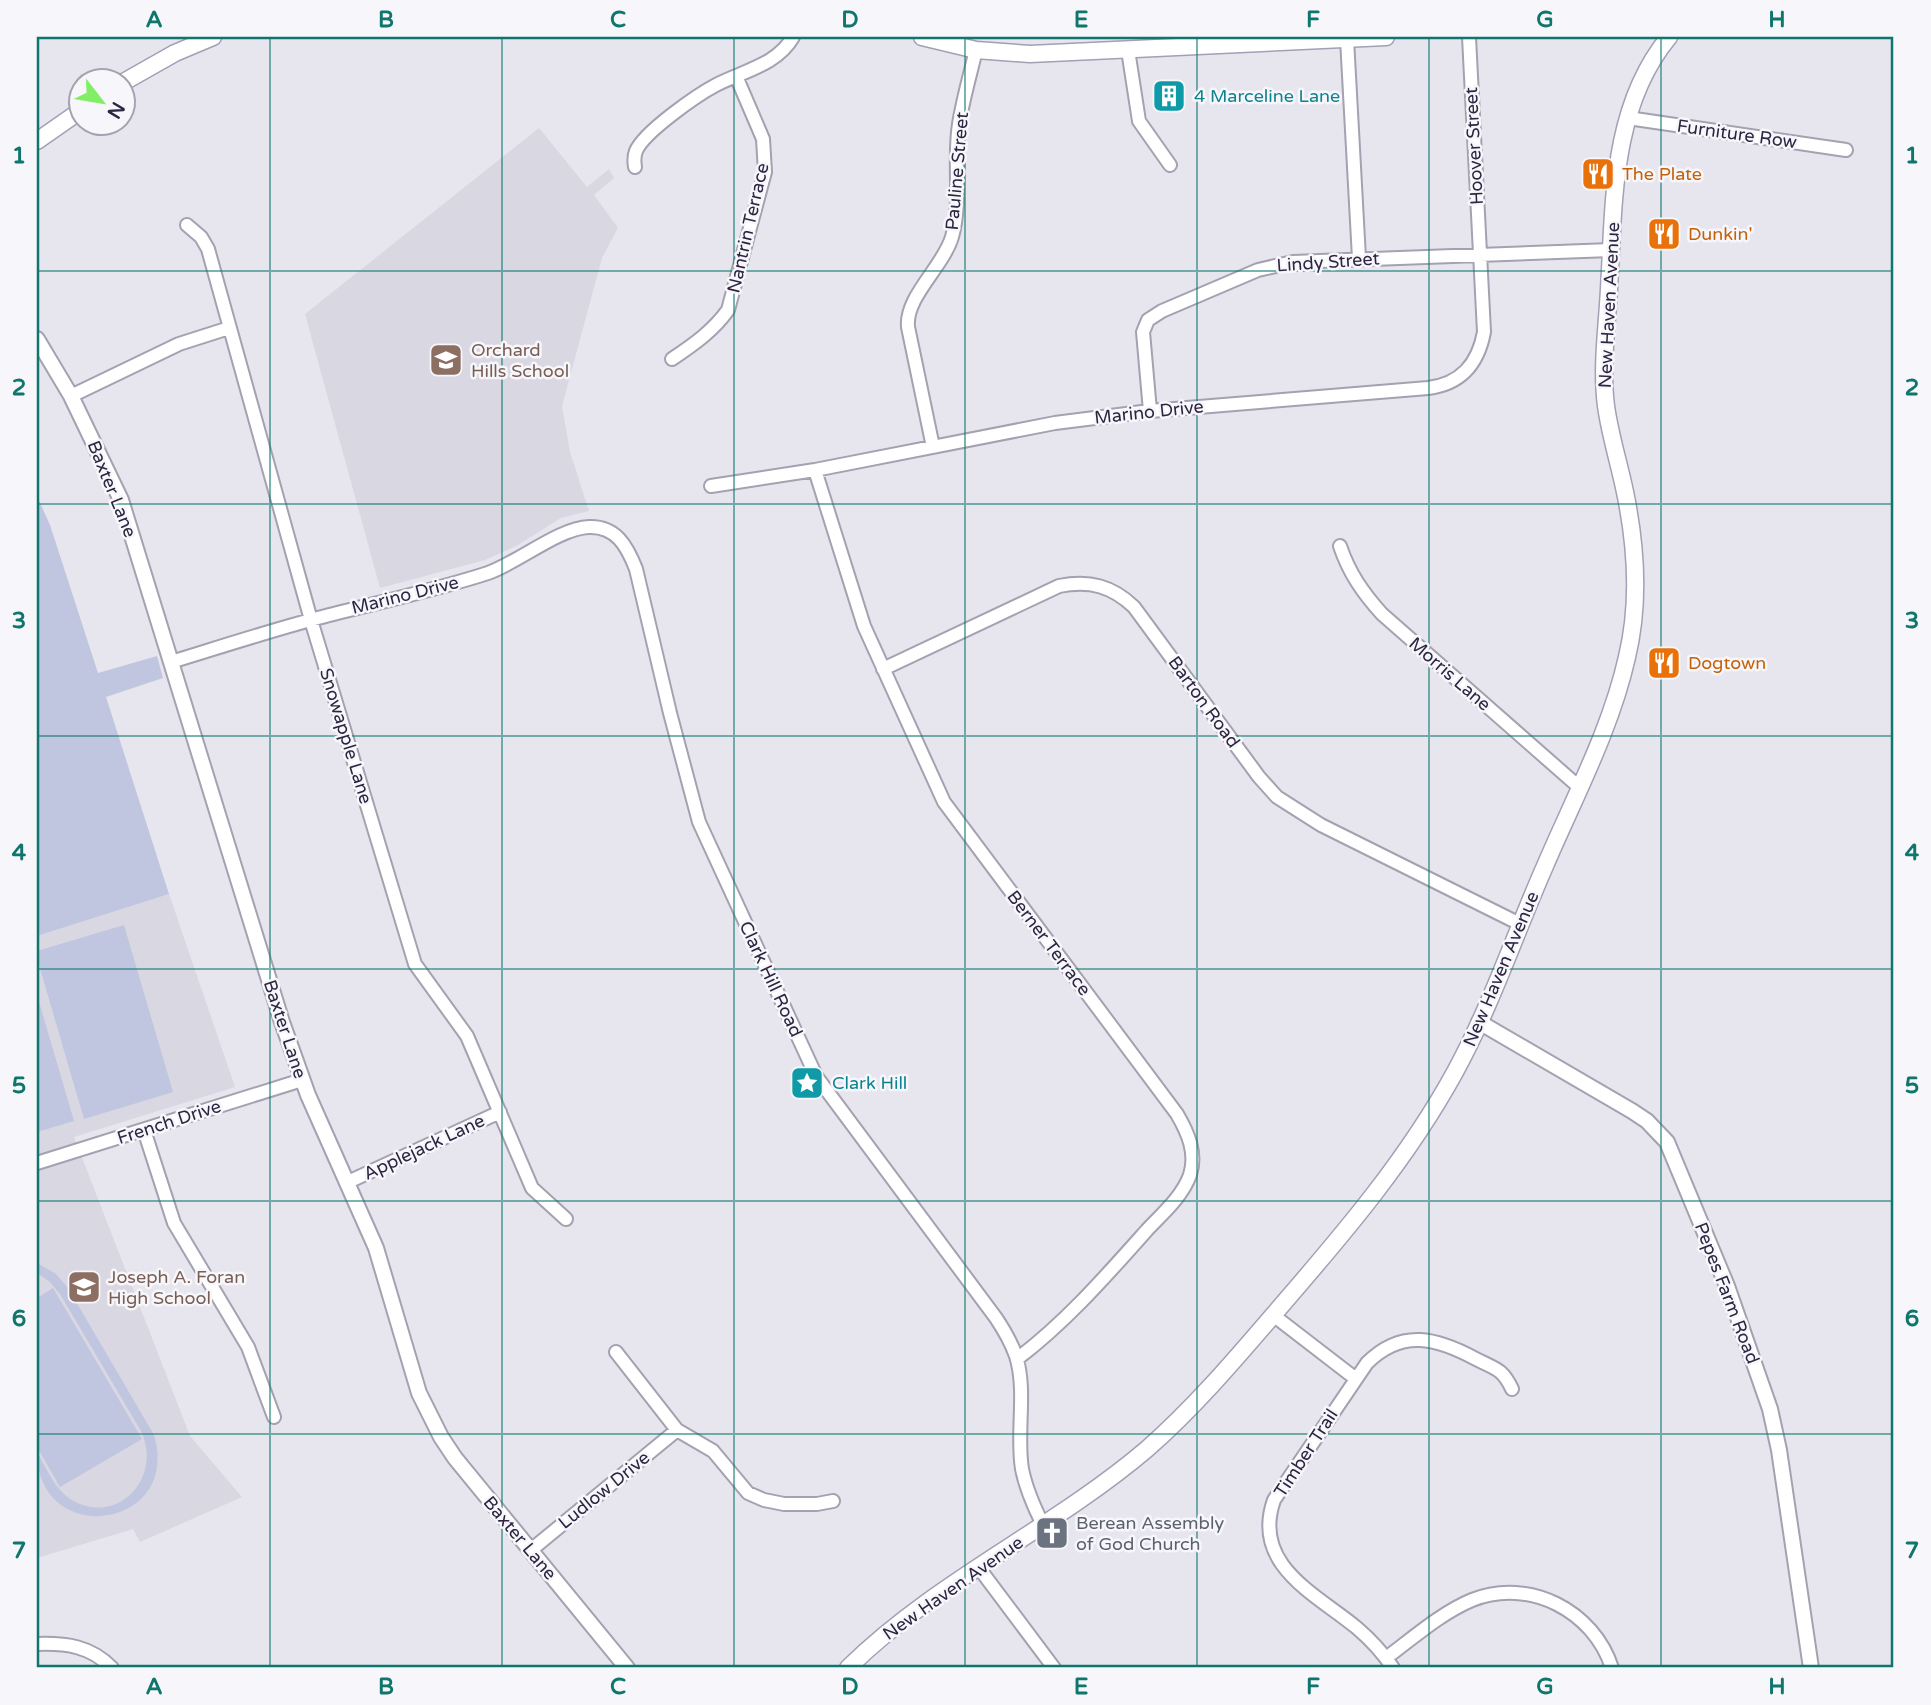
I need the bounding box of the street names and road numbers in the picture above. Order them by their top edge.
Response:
street label: Hoover Street [1460,87,1488,205]
street label: Pauline Street [941,111,973,231]
street label: Furniture Row [1676,115,1798,153]
street label: Nantrin Terrace [722,161,774,295]
street label: New Haven Avenue [1594,221,1624,389]
street label: Lindy Street [1276,247,1380,277]
street label: Marino Drive [1093,395,1205,429]
street label: Baxter Lane [83,437,141,541]
street label: Marino Drive [349,571,461,619]
street label: Morris Lane [1405,632,1495,716]
street label: Barton Road [1163,652,1245,752]
street label: Snowapple Lane [315,666,377,806]
street label: Berner Terrace [1002,886,1096,1000]
street label: New Haven Avenue [1458,888,1544,1050]
street label: Clark Hill Road [735,918,807,1040]
street label: Baxter Lane [259,977,311,1081]
street label: French Drive [114,1095,224,1149]
street label: Applejack Lane [360,1109,488,1185]
street label: Pepes Farm Road [1690,1219,1764,1367]
street label: Timber Trail [1269,1405,1343,1501]
street label: Ludlow Drive [554,1446,654,1534]
street label: Baxter Lane [479,1492,561,1584]
street label: New Haven Avenue [879,1531,1027,1645]

